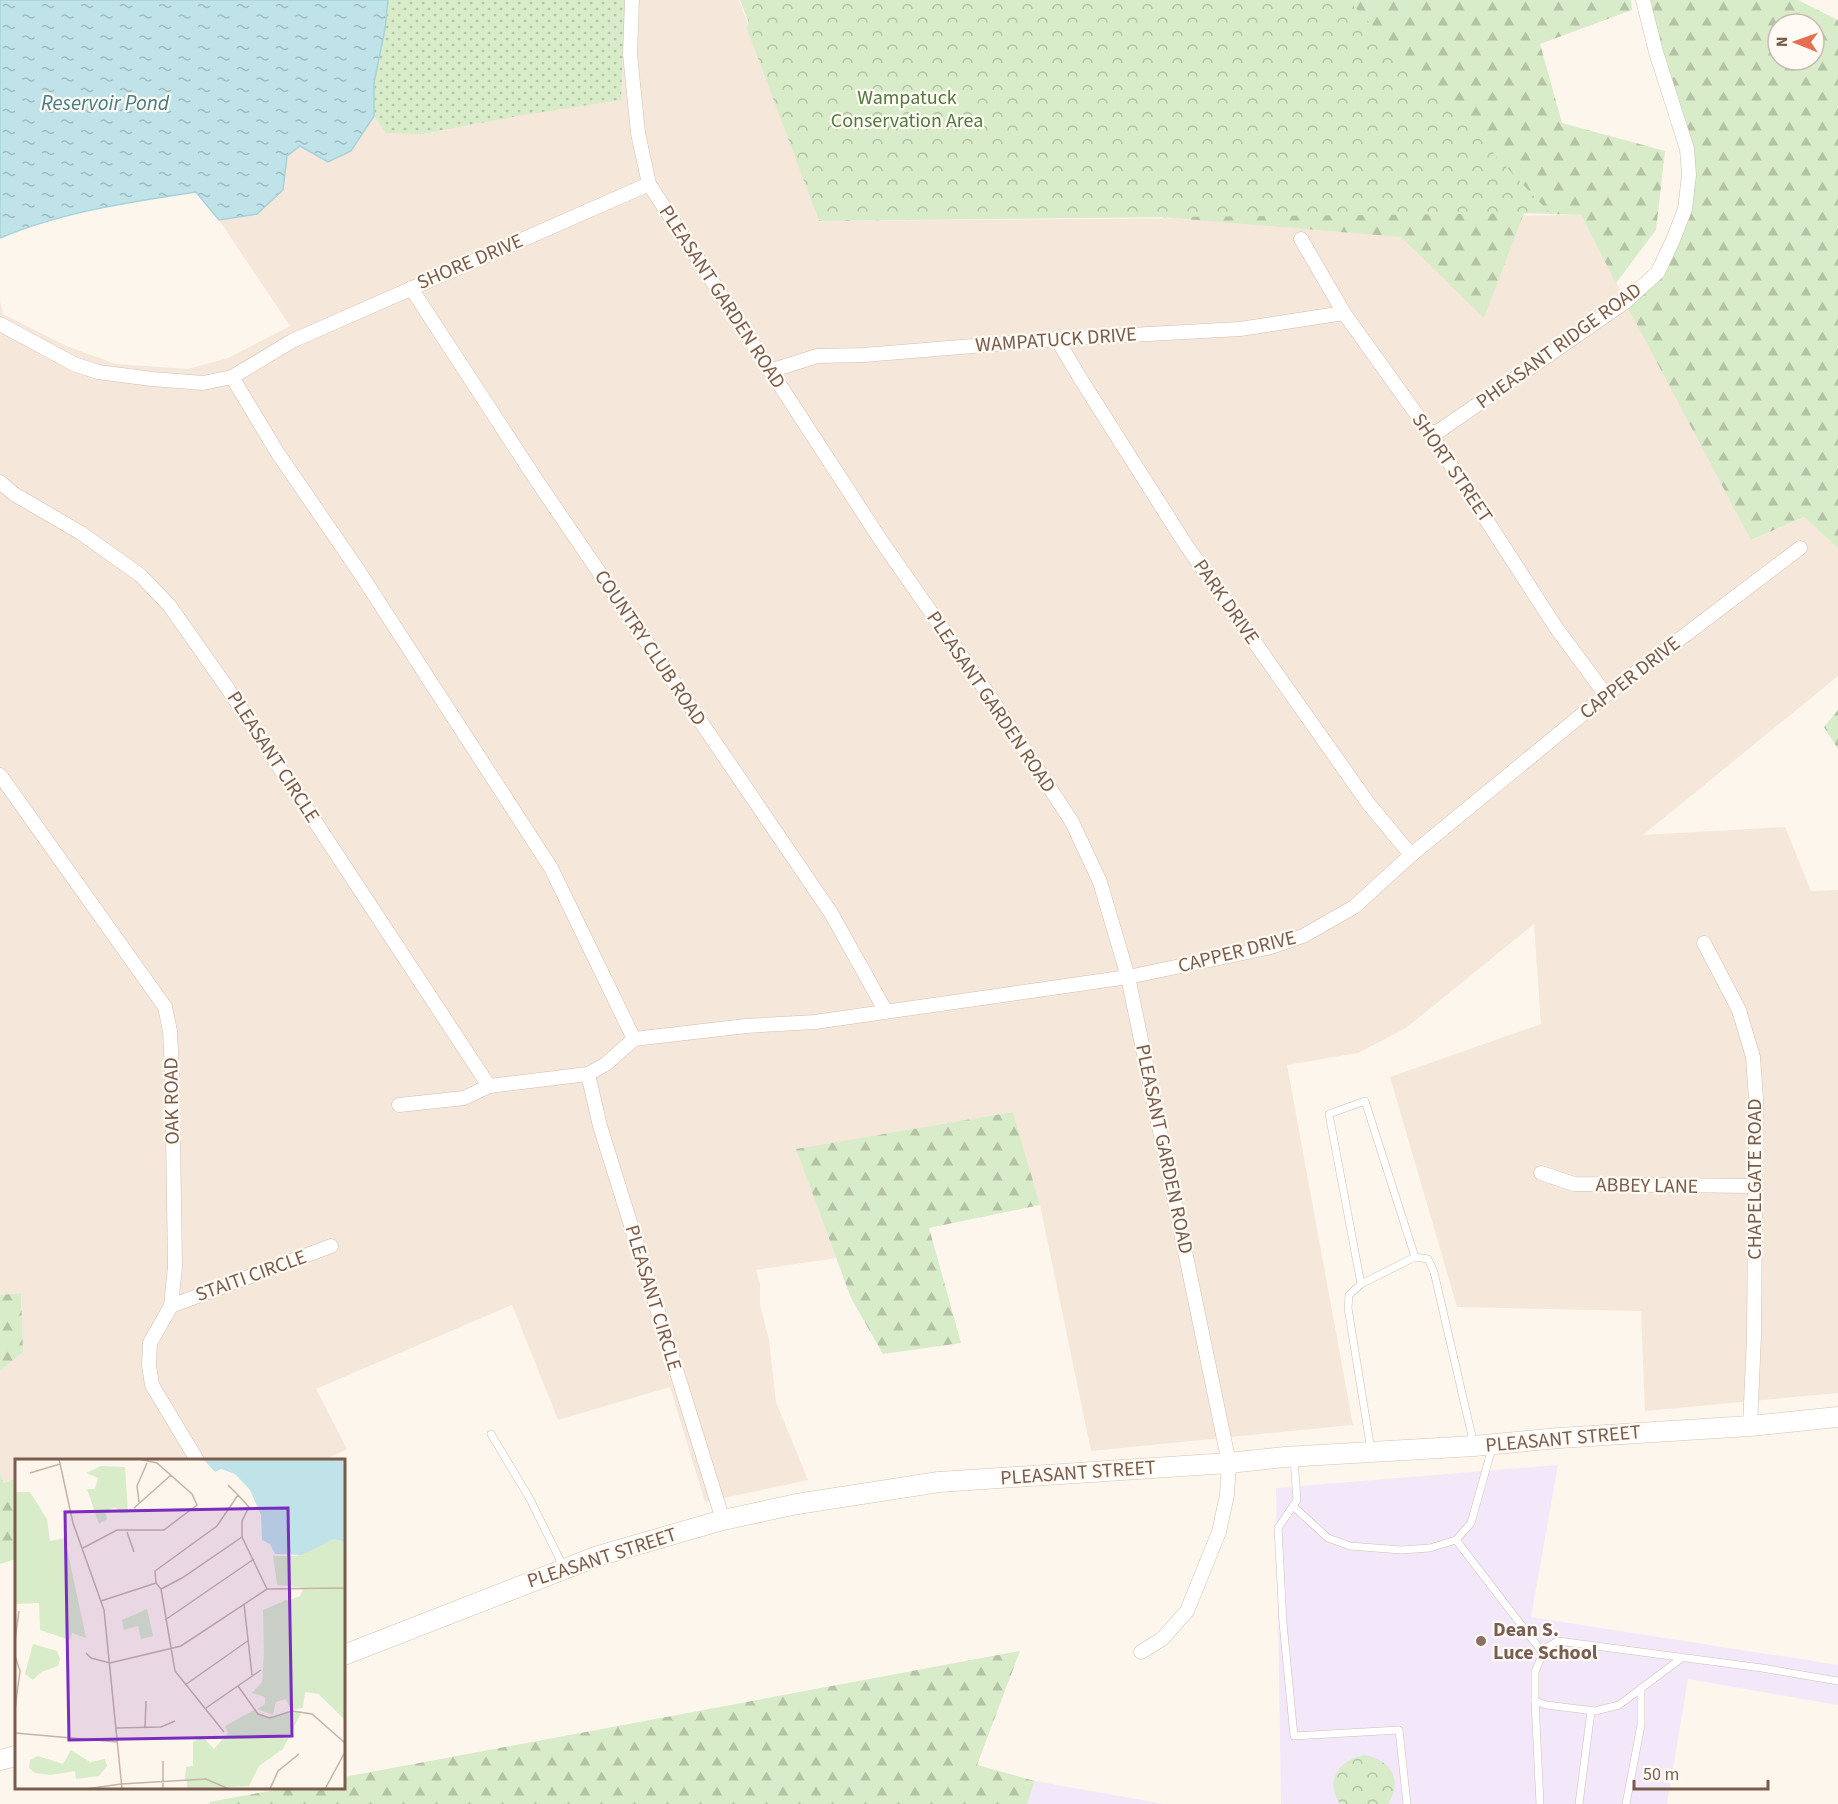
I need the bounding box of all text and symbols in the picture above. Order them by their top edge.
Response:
north arrow [1766,12,1826,72]
text: N [1771,36,1793,47]
park label: Wampatuck Conservation Area [831,84,983,135]
water label: Reservoir Pond [41,88,170,118]
street label: PLEASANT GARDEN ROAD [652,200,792,394]
street label: SHORE DRIVE [413,227,527,297]
street label: PHEASANT RIDGE ROAD [1471,276,1647,416]
street label: WAMPATUCK DRIVE [974,320,1138,360]
street label: SHORT STREET [1405,408,1499,529]
street label: PARK DRIVE [1186,554,1266,650]
street label: COUNTRY CLUB ROAD [587,565,713,731]
street label: PLEASANT GARDEN ROAD [920,606,1062,798]
street label: CAPPER DRIVE [1574,630,1686,726]
street label: PLEASANT CIRCLE [220,686,326,828]
street label: CAPPER DRIVE [1175,924,1299,980]
street label: PLEASANT GARDEN ROAD [1128,1042,1200,1256]
street label: OAK ROAD [157,1057,187,1145]
street label: CHAPELGATE ROAD [1741,1098,1769,1260]
street label: ABBEY LANE [1595,1171,1699,1201]
street label: PLEASANT CIRCLE [617,1222,689,1374]
street label: STAITI CIRCLE [192,1243,310,1309]
street label: PLEASANT STREET [1484,1418,1642,1460]
street label: PLEASANT STREET [999,1454,1157,1492]
inset map [15,1459,345,1789]
street label: PLEASANT STREET [524,1521,681,1595]
place label: Dean S. Luce School [1493,1616,1598,1667]
marker: Dean S. Luce School [1474,1634,1488,1648]
scale bar [1634,1753,1768,1791]
text: 50 m [1643,1762,1679,1787]

